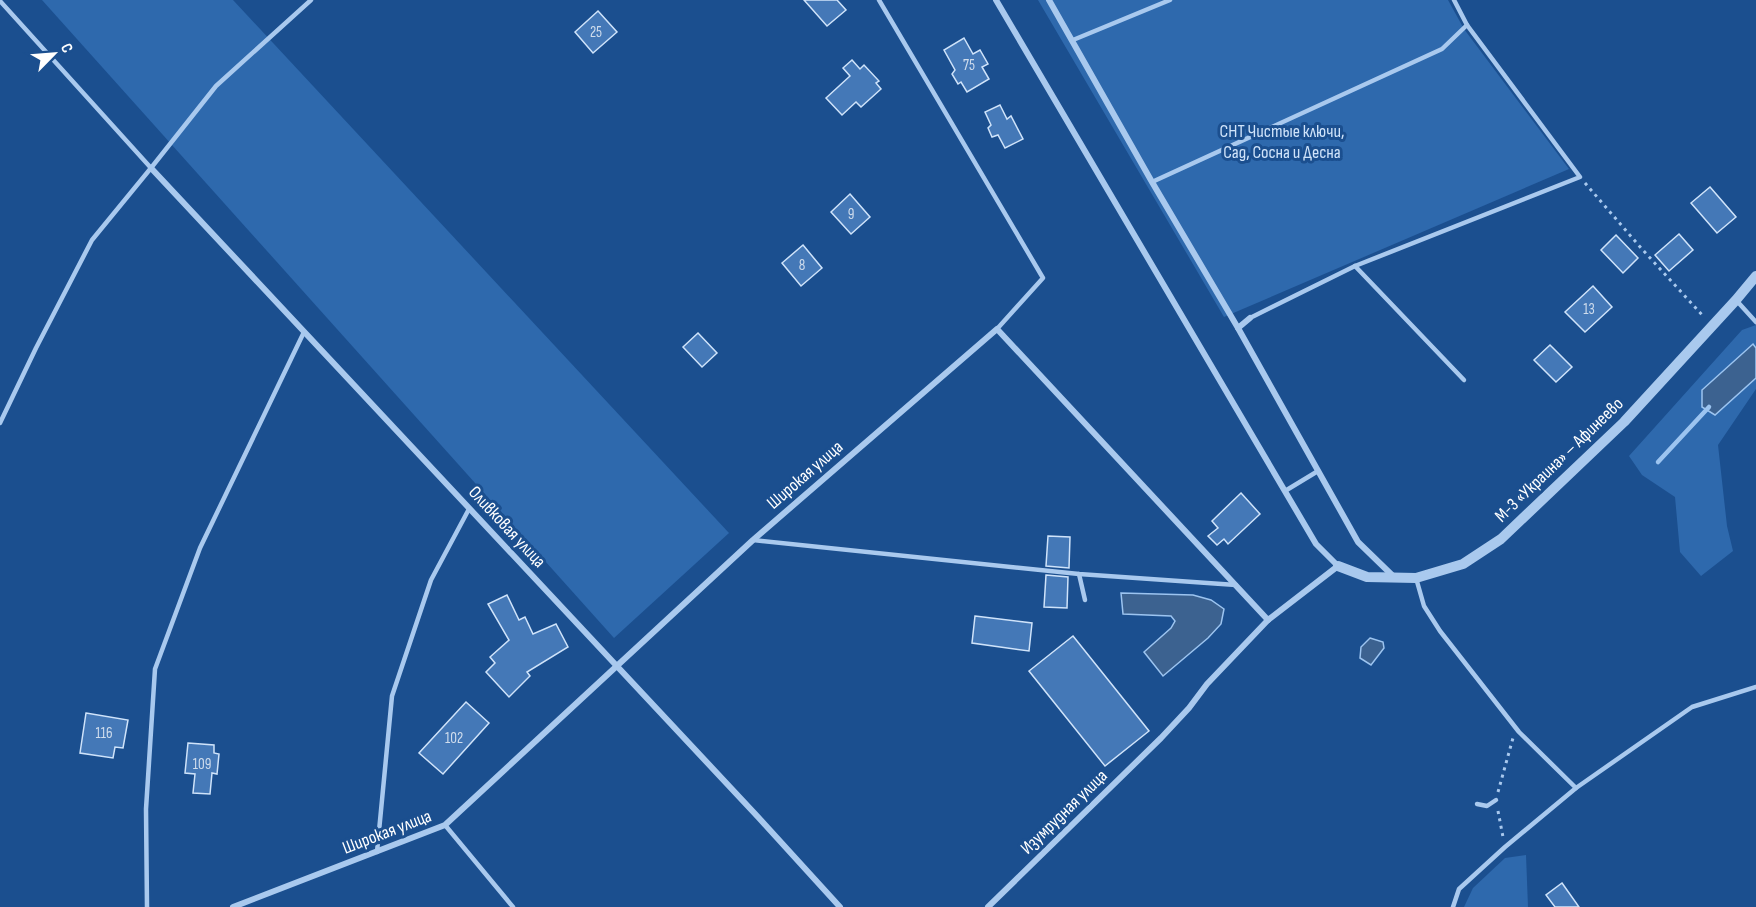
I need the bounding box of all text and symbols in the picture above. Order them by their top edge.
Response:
house number: 25 [590,23,602,42]
north arrow [24,24,84,84]
text: С [56,41,77,56]
house number: 75 [963,56,975,75]
park label: СНТ Чистые ключи, Сад, Сосна и Десна [1220,121,1344,163]
house number: 9 [848,205,854,224]
house number: 8 [799,256,805,275]
house number: 13 [1583,300,1595,319]
street label: М-3 «Украина» – Афинеево [1491,393,1627,527]
street label: Широкая улица [763,436,847,514]
street label: Оливковая улица [464,482,550,572]
house number: 116 [95,724,113,743]
house number: 102 [445,729,463,748]
house number: 109 [193,755,211,774]
street label: Изумрудная улица [1016,765,1112,859]
street label: Широкая улица [340,805,434,859]

